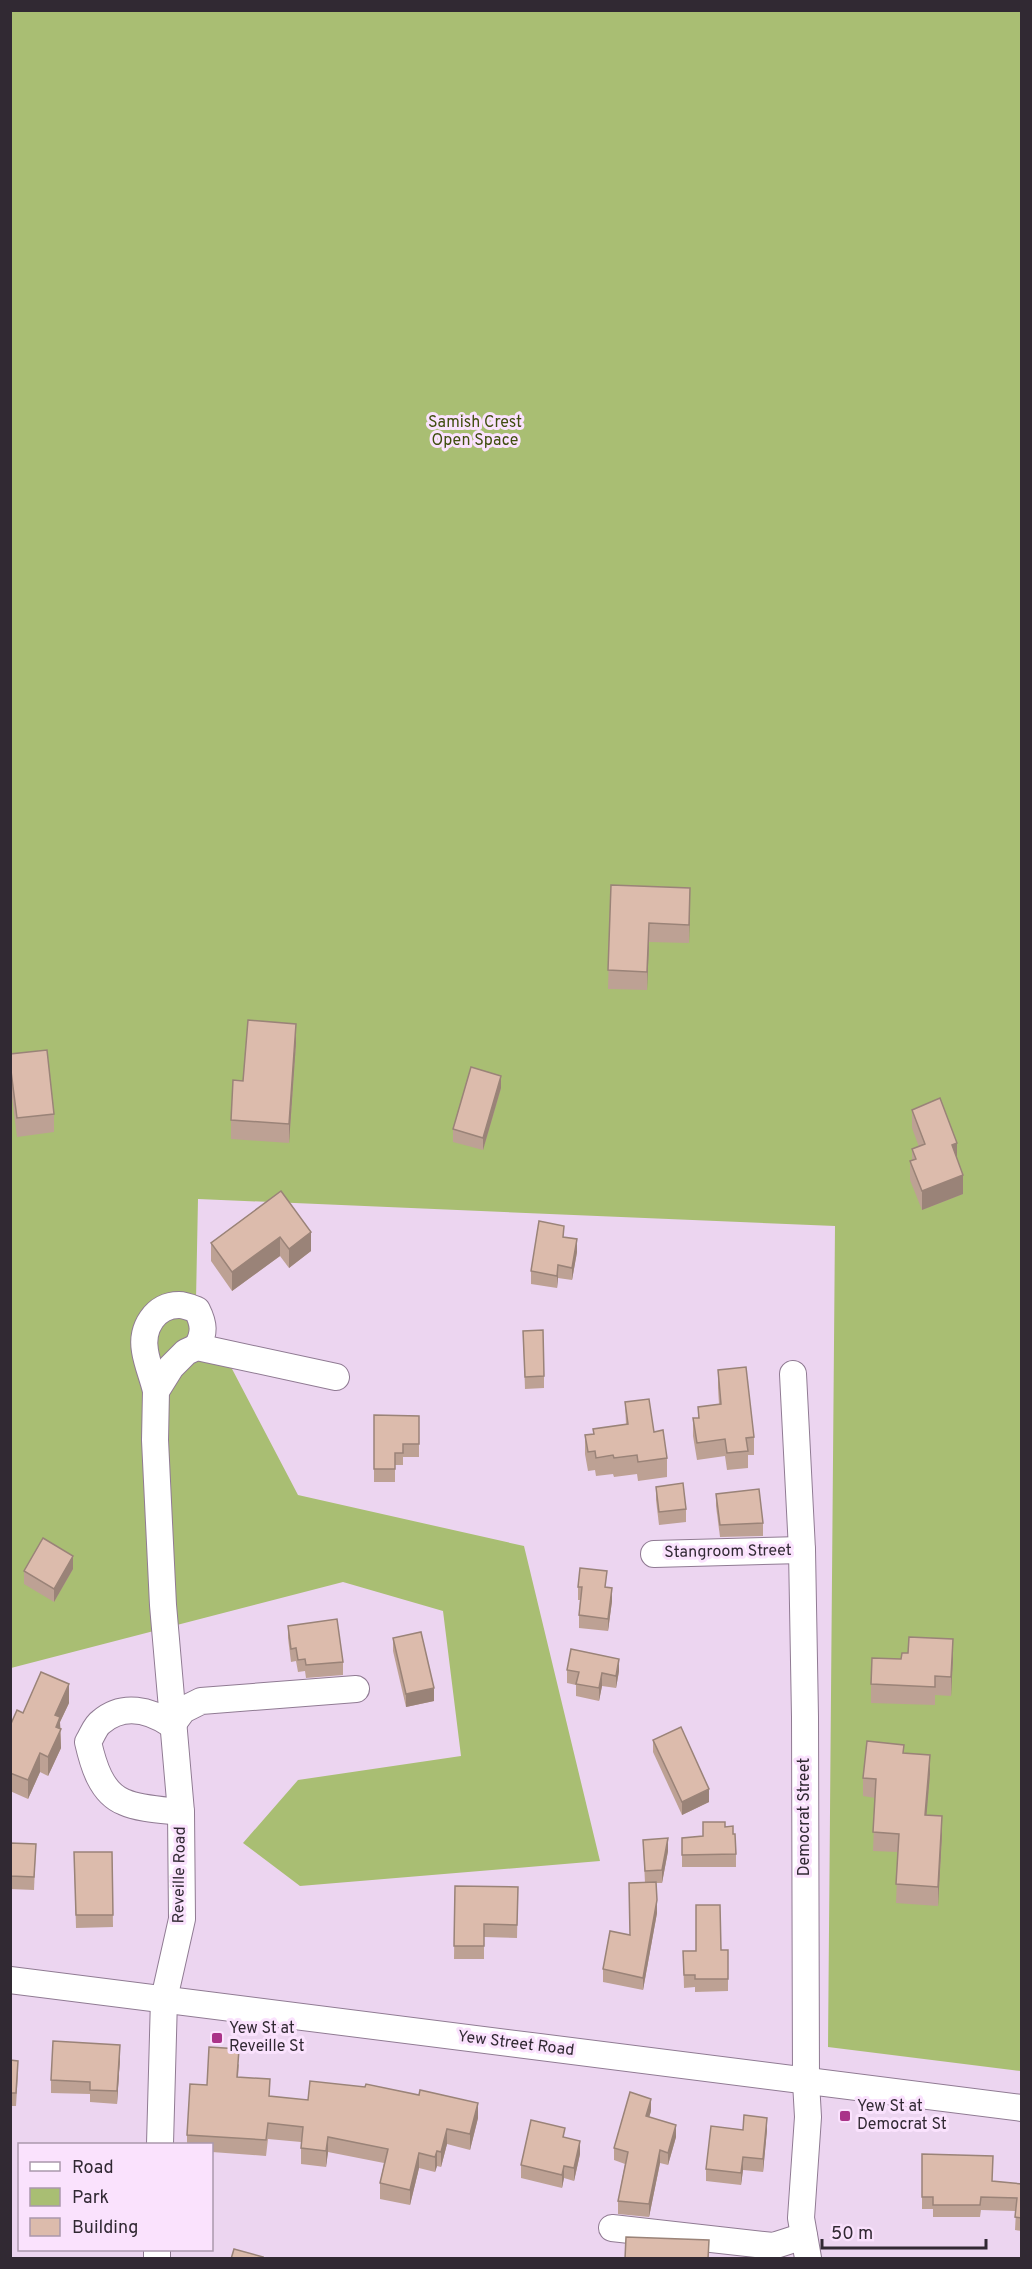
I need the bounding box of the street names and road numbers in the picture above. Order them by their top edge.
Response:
street label: Stangroom Street [664,1541,792,1563]
street label: Democrat Street [795,1758,815,1876]
street label: Reveille Road [169,1826,191,1924]
street label: Yew Street Road [457,2027,575,2061]

